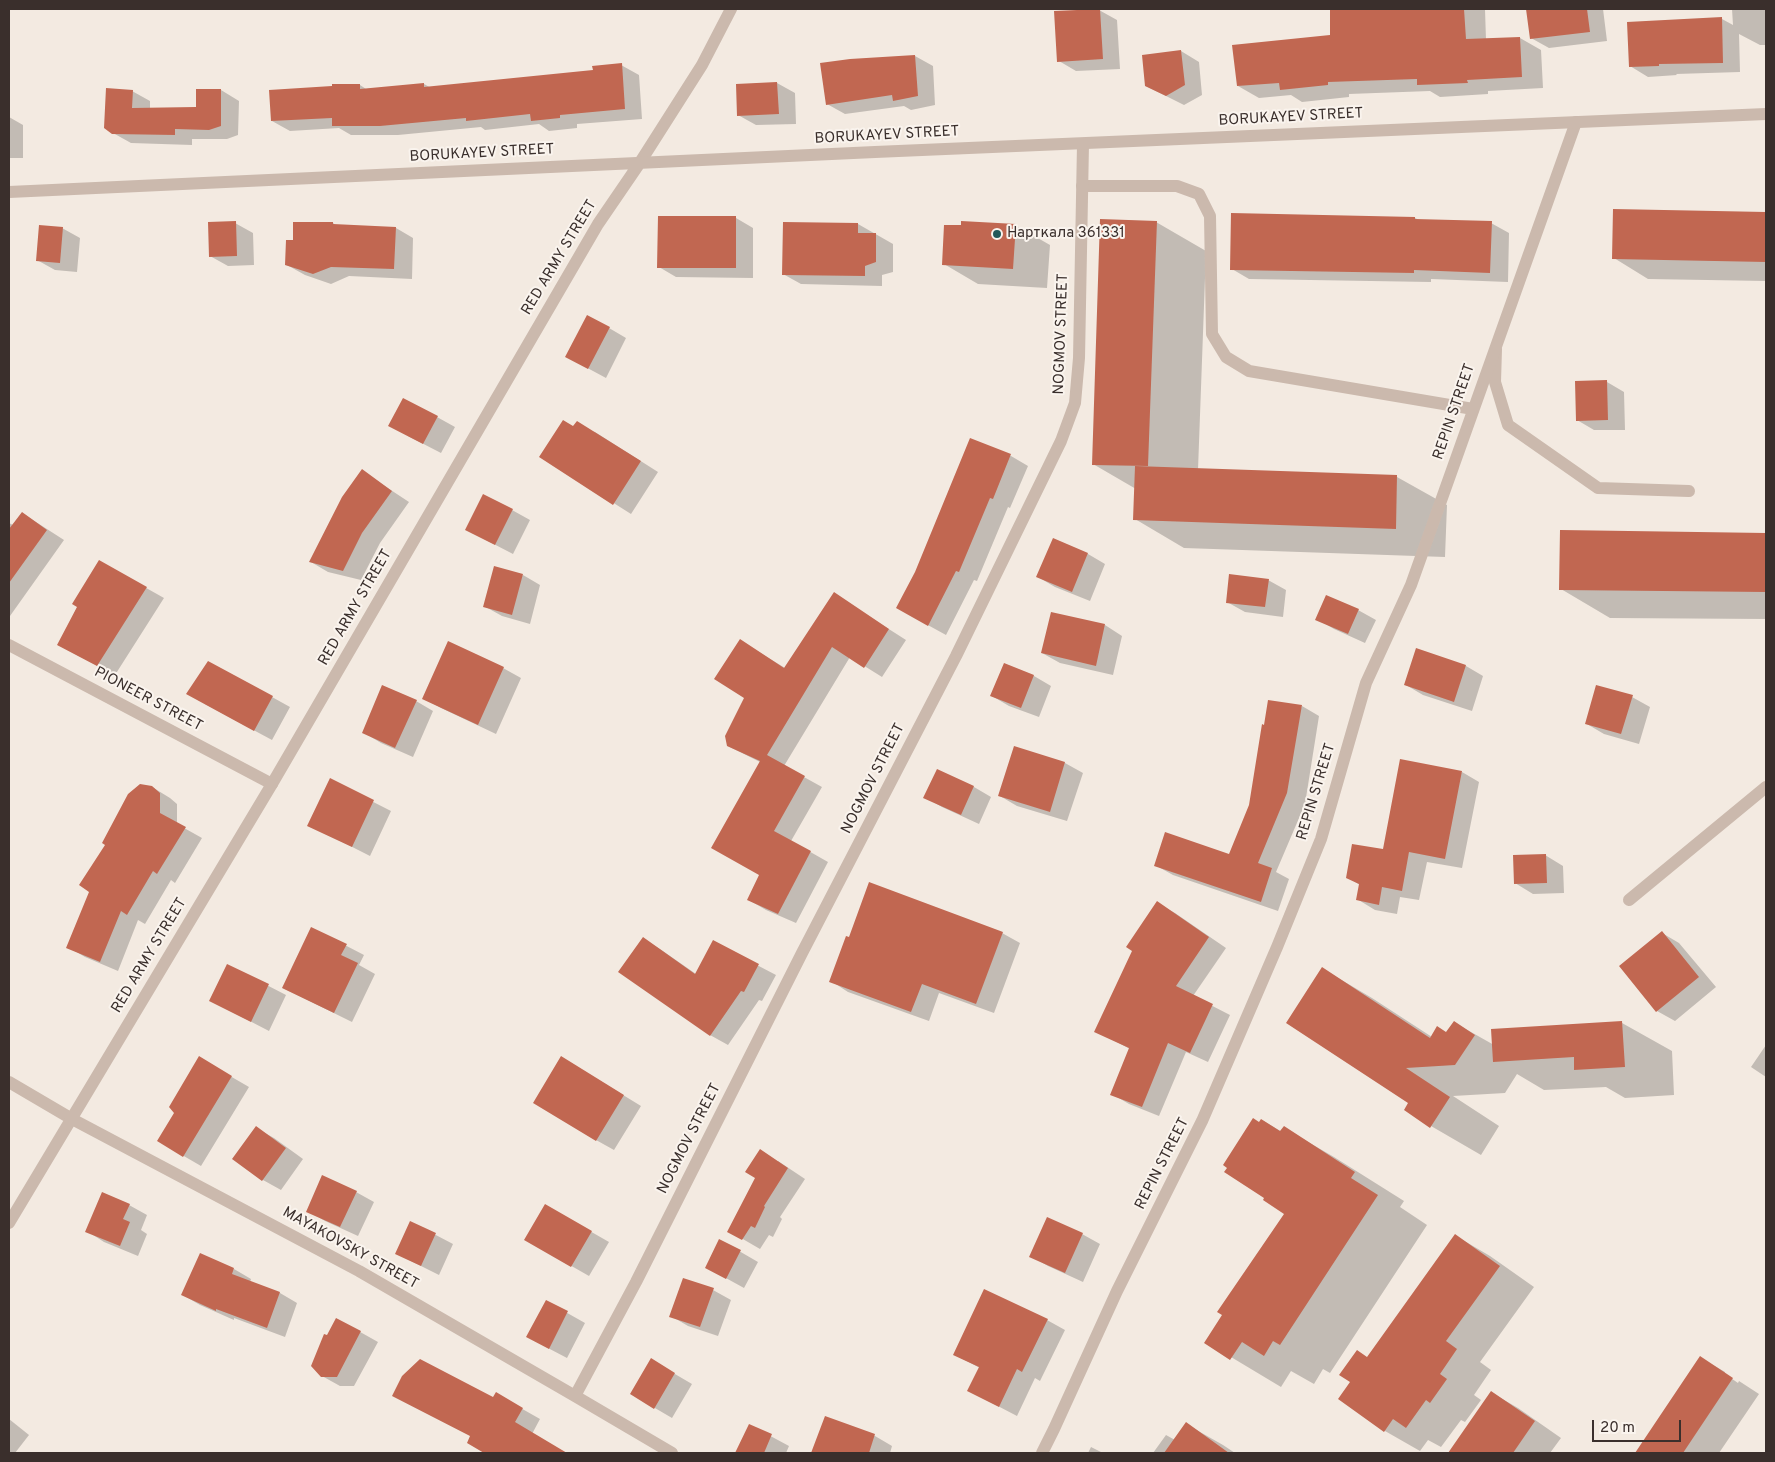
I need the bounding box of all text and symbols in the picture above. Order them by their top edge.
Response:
street label: BORUKAYEV STREET [1218,105,1364,131]
street label: BORUKAYEV STREET [814,123,960,149]
street label: BORUKAYEV STREET [409,141,555,167]
street label: RED ARMY STREET [518,197,602,319]
place label: Нарткала 361331 [1007,225,1125,243]
marker: Нарткала 361331 [991,228,1003,240]
street label: NOGMOV STREET [1051,273,1073,395]
street label: REPIN STREET [1430,362,1480,462]
street label: RED ARMY STREET [315,547,397,669]
street label: PIONEER STREET [91,664,205,736]
street label: NOGMOV STREET [838,721,910,837]
street label: REPIN STREET [1294,741,1340,843]
street label: RED ARMY STREET [108,895,192,1017]
street label: NOGMOV STREET [654,1081,726,1197]
street label: REPIN STREET [1132,1115,1194,1213]
street label: MAYAKOVSKY STREET [279,1204,421,1294]
scale bar [1595,1410,1684,1442]
text: 20 m [1600,1419,1635,1438]

